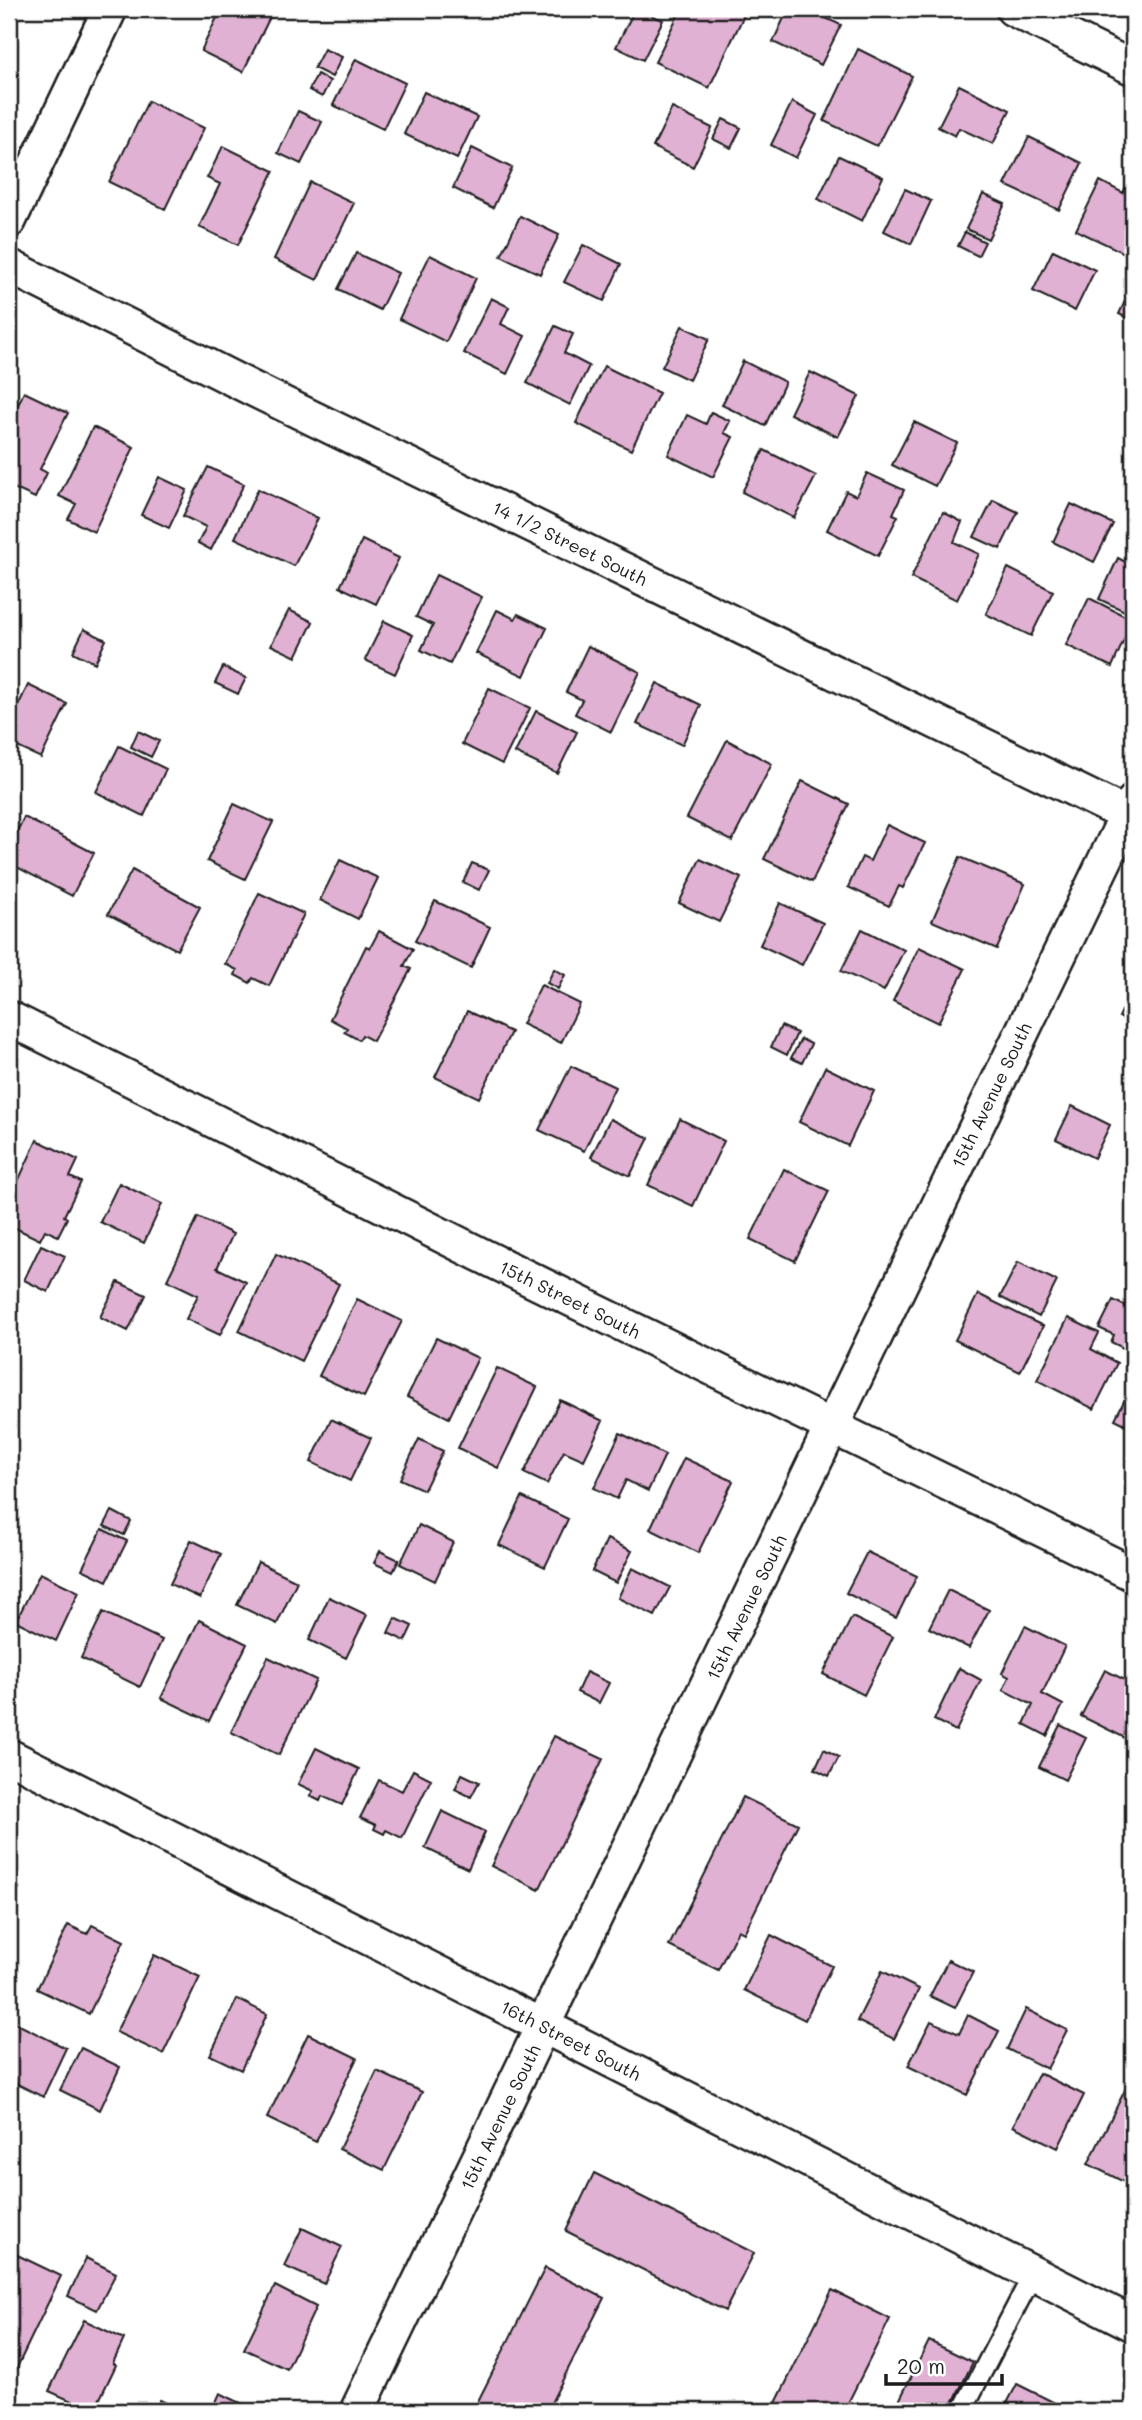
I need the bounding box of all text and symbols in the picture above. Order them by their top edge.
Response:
street label: 14 1/2 Street South [489,495,651,591]
street label: 15th Avenue South [945,1018,1037,1172]
street label: 15th Street South [495,1254,645,1344]
street label: 15th Avenue South [700,1530,792,1684]
street label: 16th Street South [497,1994,645,2086]
street label: 15th Avenue South [454,2040,546,2194]
scale bar [886,2343,1002,2387]
text: 20 m [897,2352,945,2379]

